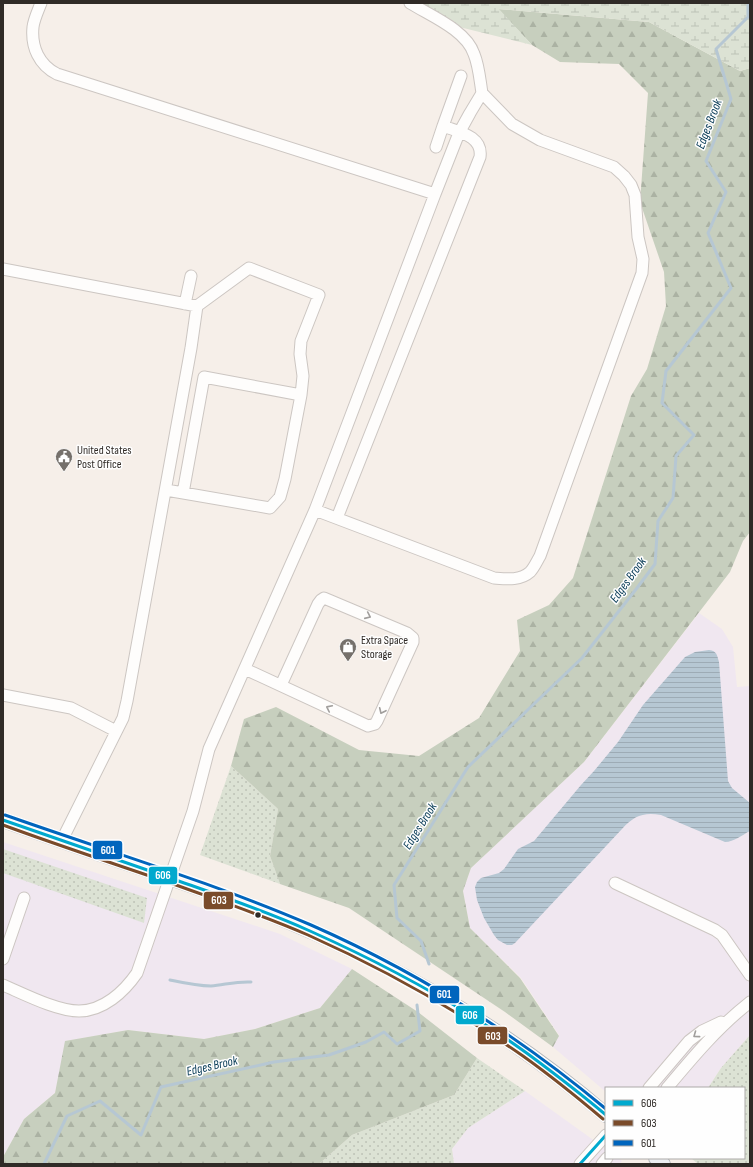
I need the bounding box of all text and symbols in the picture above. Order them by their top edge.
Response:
water label: Edges Brook [692,96,726,151]
place label: United States Post Office [77,443,132,472]
public building icon: United States Post Office [54,447,74,472]
water label: Edges Brook [606,553,650,606]
one-way arrow [363,611,371,619]
place label: Extra Space Storage [361,633,408,662]
shop icon: Extra Space Storage [338,637,358,662]
one-way arrow [326,705,333,713]
one-way arrow [379,706,387,714]
water label: Edges Brook [399,799,441,852]
line badge: 601 [92,840,123,860]
text: 601 [101,844,116,857]
line badge: 606 [148,866,178,885]
text: 606 [155,869,171,882]
line badge: 603 [203,891,234,910]
text: 603 [211,894,227,907]
unlabelled marker [253,910,263,920]
line badge: 601 [429,985,460,1004]
text: 601 [437,988,452,1001]
line badge: 606 [455,1005,485,1025]
text: 606 [462,1009,478,1022]
line badge: 603 [477,1026,508,1045]
text: 603 [485,1030,501,1043]
one-way arrow [694,1030,701,1037]
water label: Edges Brook [185,1052,240,1080]
legend [605,1087,745,1159]
text: 606 [641,1096,657,1111]
text: 603 [641,1116,657,1131]
text: 601 [641,1136,657,1151]

